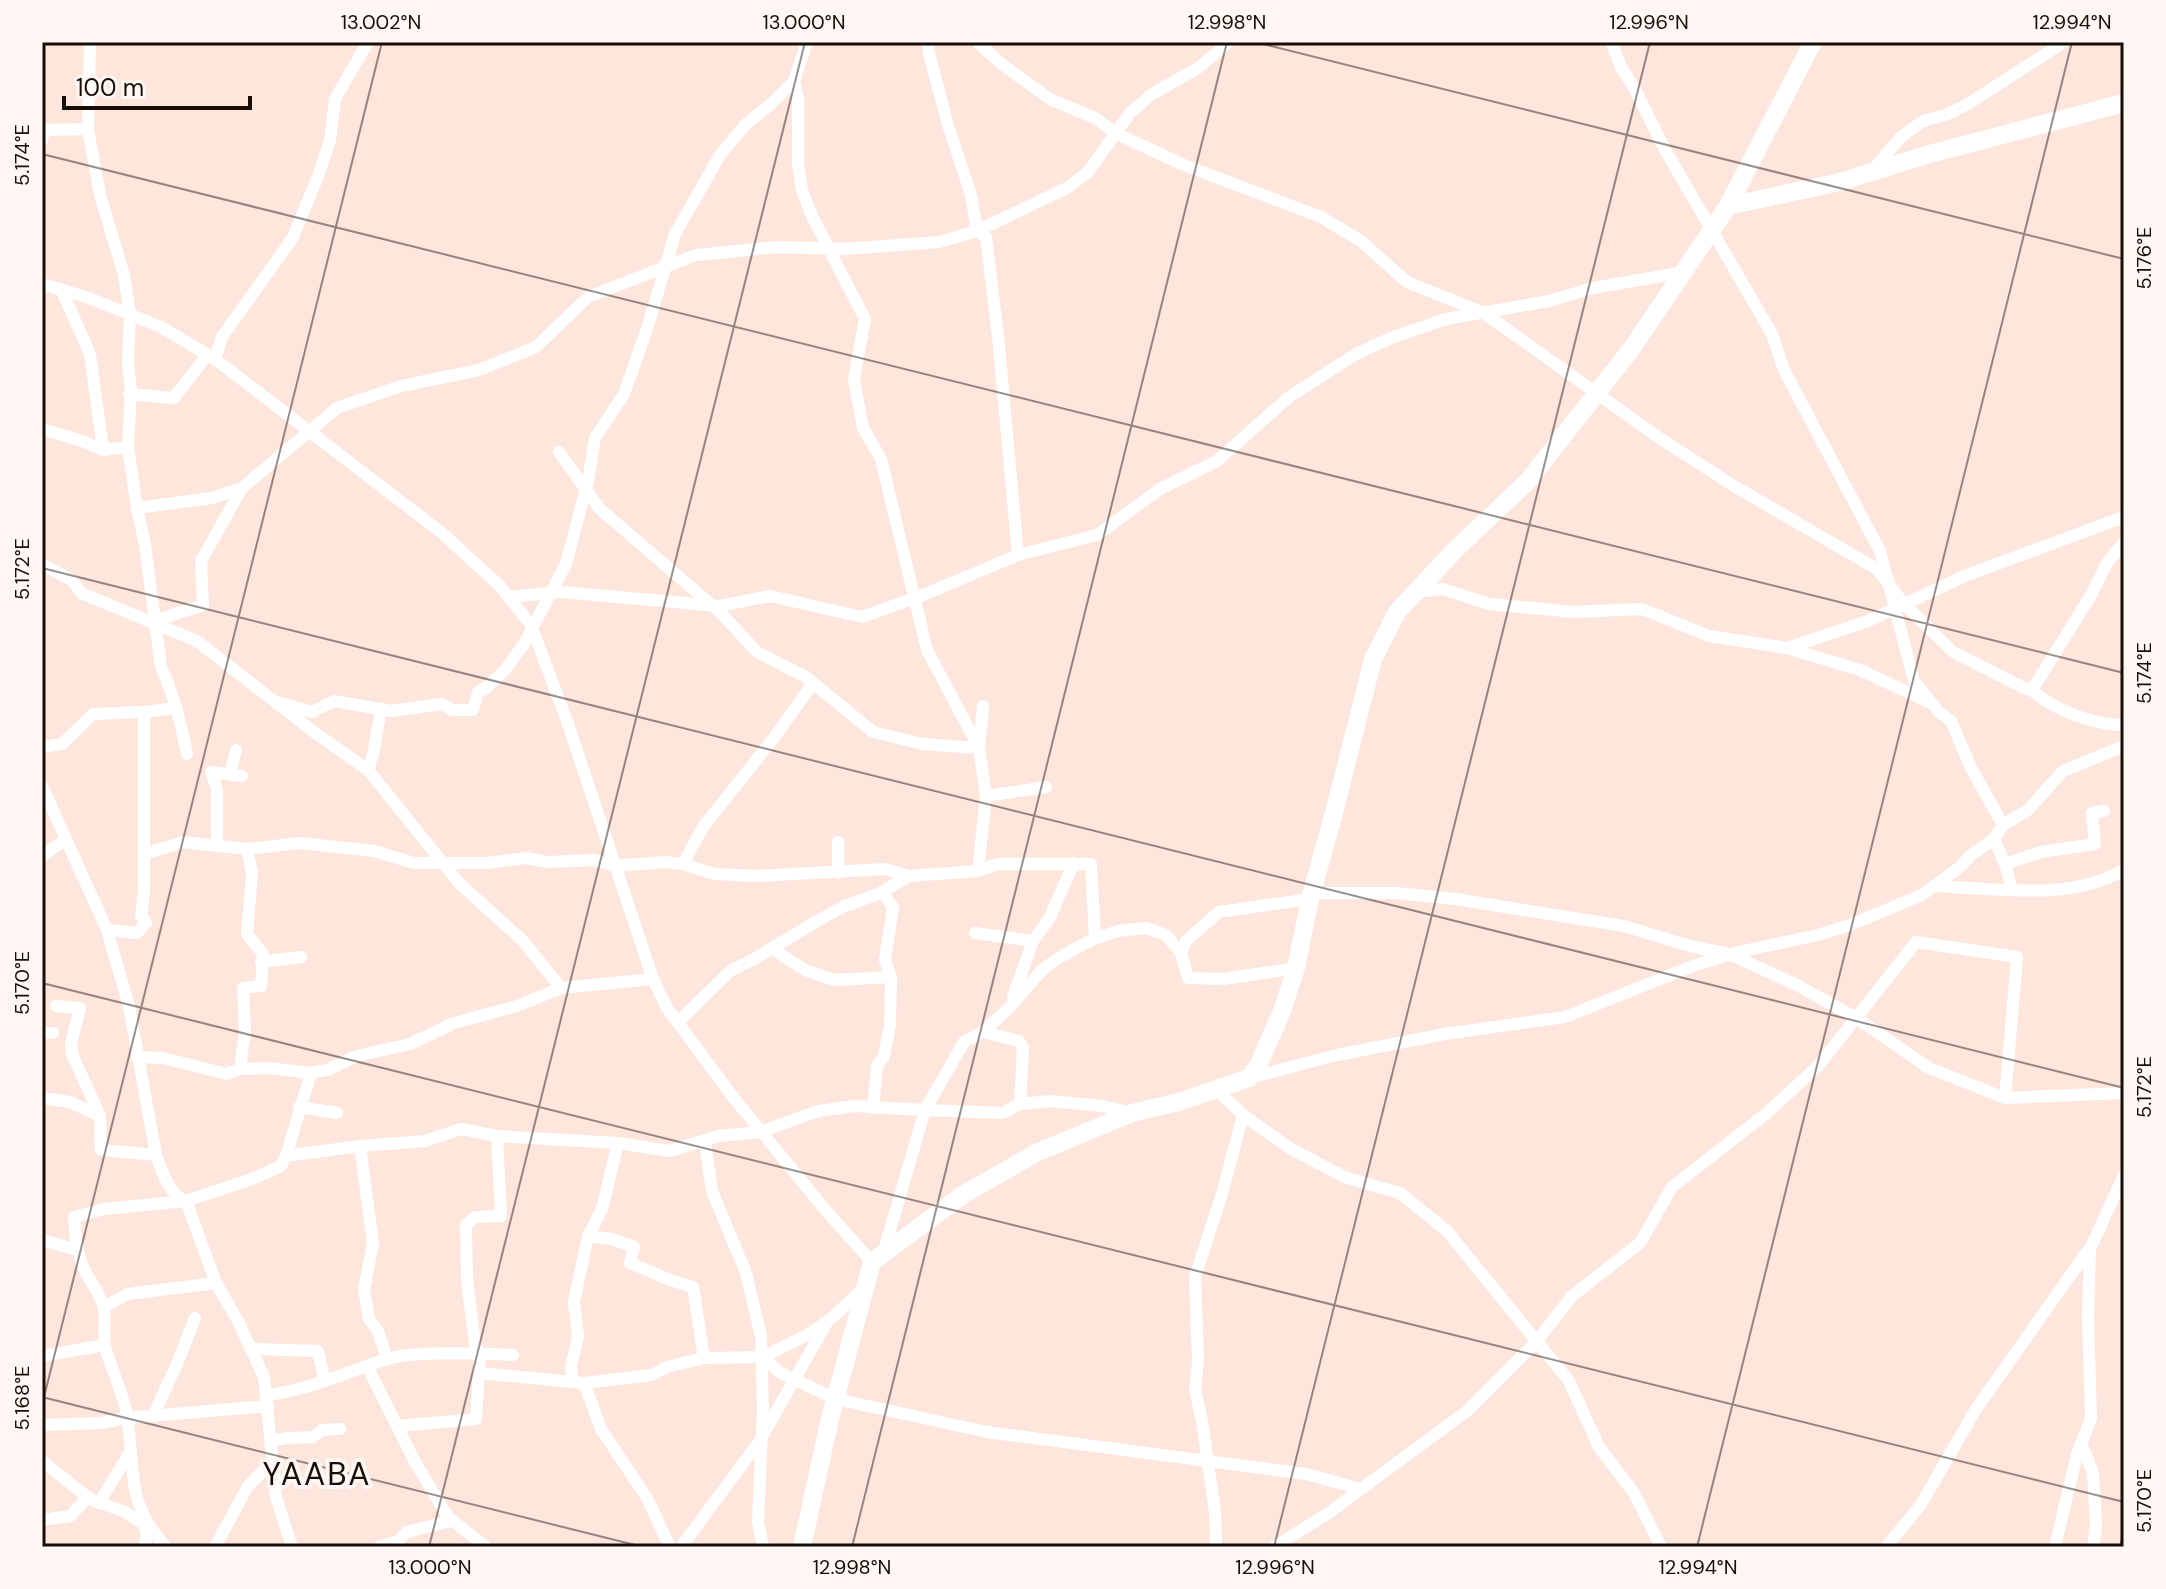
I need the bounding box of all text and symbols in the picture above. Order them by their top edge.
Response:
text: 13.002°N [341,9,421,35]
text: 13.000°N [763,9,845,35]
text: 12.998°N [1188,9,1266,35]
text: 12.996°N [1609,9,1689,35]
text: 12.994°N [2032,9,2112,35]
scale bar [64,60,250,110]
text: 100 m [76,72,144,103]
text: 5.174°E [9,124,35,186]
text: 5.176°E [2131,227,2157,289]
text: 5.172°E [9,538,35,600]
text: 5.174°E [2131,642,2157,704]
text: 5.170°E [9,951,35,1015]
text: 5.172°E [2131,1056,2157,1118]
text: 5.168°E [9,1366,35,1430]
district label: YAABA [263,1453,371,1495]
text: 5.170°E [2131,1469,2157,1533]
text: 13.000°N [389,1554,471,1580]
text: 12.998°N [813,1554,891,1580]
text: 12.996°N [1235,1554,1315,1580]
text: 12.994°N [1658,1554,1738,1580]

